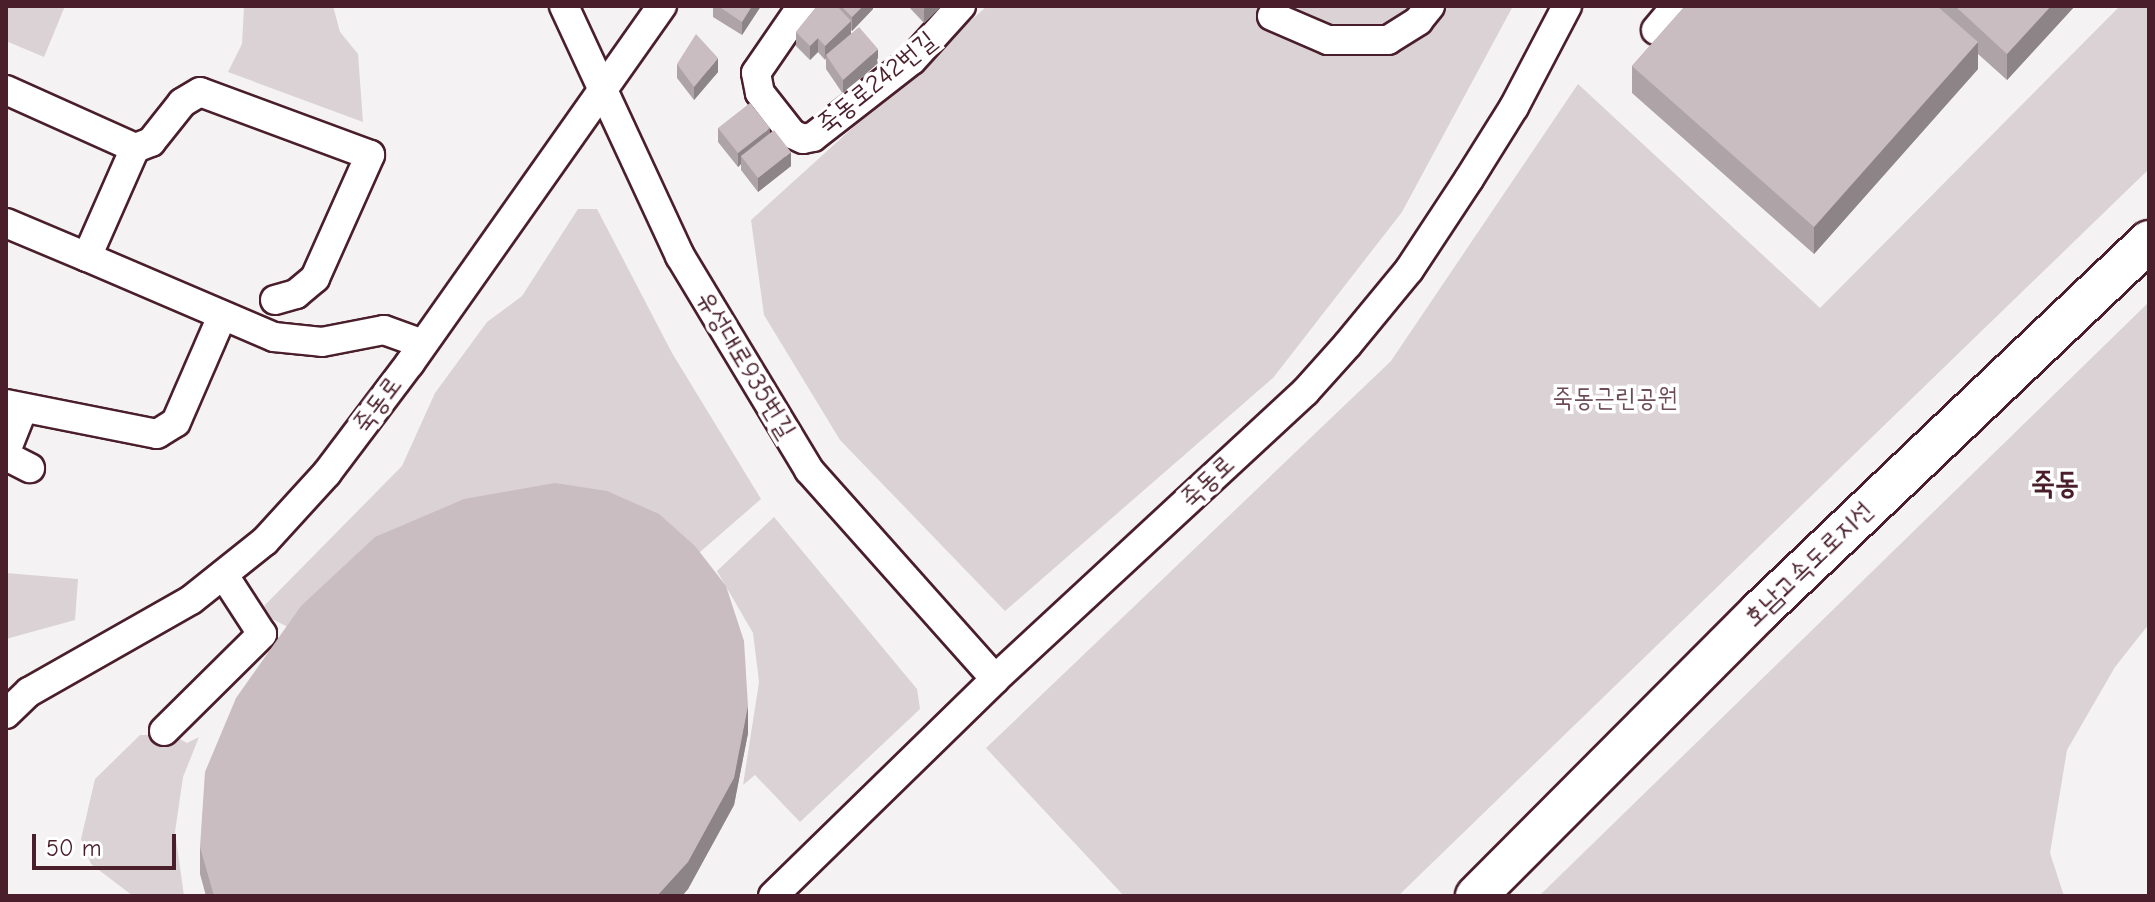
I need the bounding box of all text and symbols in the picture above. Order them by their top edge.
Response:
street label: 죽동로242번길 [811,25,943,141]
street label: 유성대로935번길 [689,286,801,444]
street label: 죽동로 [347,371,409,439]
park label: 죽동근린공원 [1552,383,1678,415]
street label: 죽동로 [1174,449,1242,515]
district label: 죽동 [2031,466,2079,502]
street label: 호남고속도로지선 [1738,496,1880,634]
scale bar [36,818,180,868]
text: 50 m [46,834,102,862]

